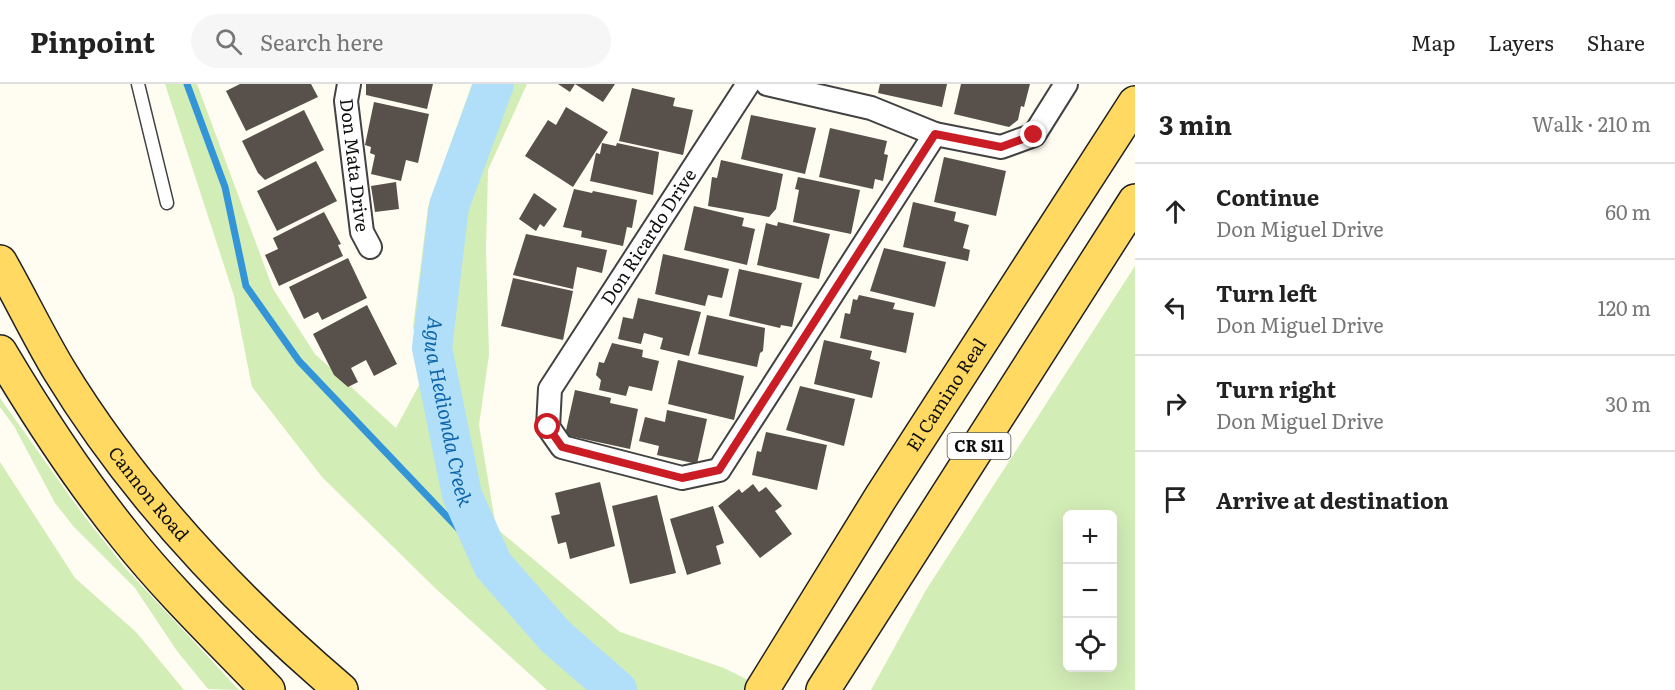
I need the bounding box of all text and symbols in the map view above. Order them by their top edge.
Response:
search box [191,14,611,68]
text: Pinpoint [30,20,155,62]
icon: search [212,25,245,58]
text: Search here [260,25,383,58]
text: Map [1411,26,1456,57]
text: Layers [1489,26,1554,57]
text: Share [1587,26,1645,57]
street label: Don Mata Drive [334,97,377,233]
text: 3 min [1159,104,1232,143]
text: Walk · 210 m [1532,108,1651,138]
route end [1020,121,1046,147]
street label: Don Ricardo Drive [593,163,702,310]
text: Continue [1216,180,1319,213]
icon: ahead [1159,195,1192,228]
text: 60 m [1605,196,1651,226]
text: Don Miguel Drive [1216,213,1384,243]
text: Turn left [1216,276,1317,309]
icon: left [1159,291,1192,324]
text: 120 m [1598,292,1651,322]
text: Don Miguel Drive [1216,309,1384,339]
water label: Agua Hedionda Creek [418,315,482,511]
street label: El Camino Real [899,332,992,456]
text: Turn right [1216,372,1336,405]
icon: right [1159,387,1192,420]
text: 30 m [1605,388,1651,418]
text: Don Miguel Drive [1216,405,1384,435]
route start [534,413,560,439]
road number: CR S11 [948,433,1010,459]
street label: Cannon Road [103,440,196,546]
icon: arrive [1159,483,1192,516]
text: Arrive at destination [1216,483,1449,516]
map controls [1063,510,1117,672]
button: + [1063,510,1117,564]
button: − [1063,564,1117,618]
button: locate [1063,618,1117,672]

